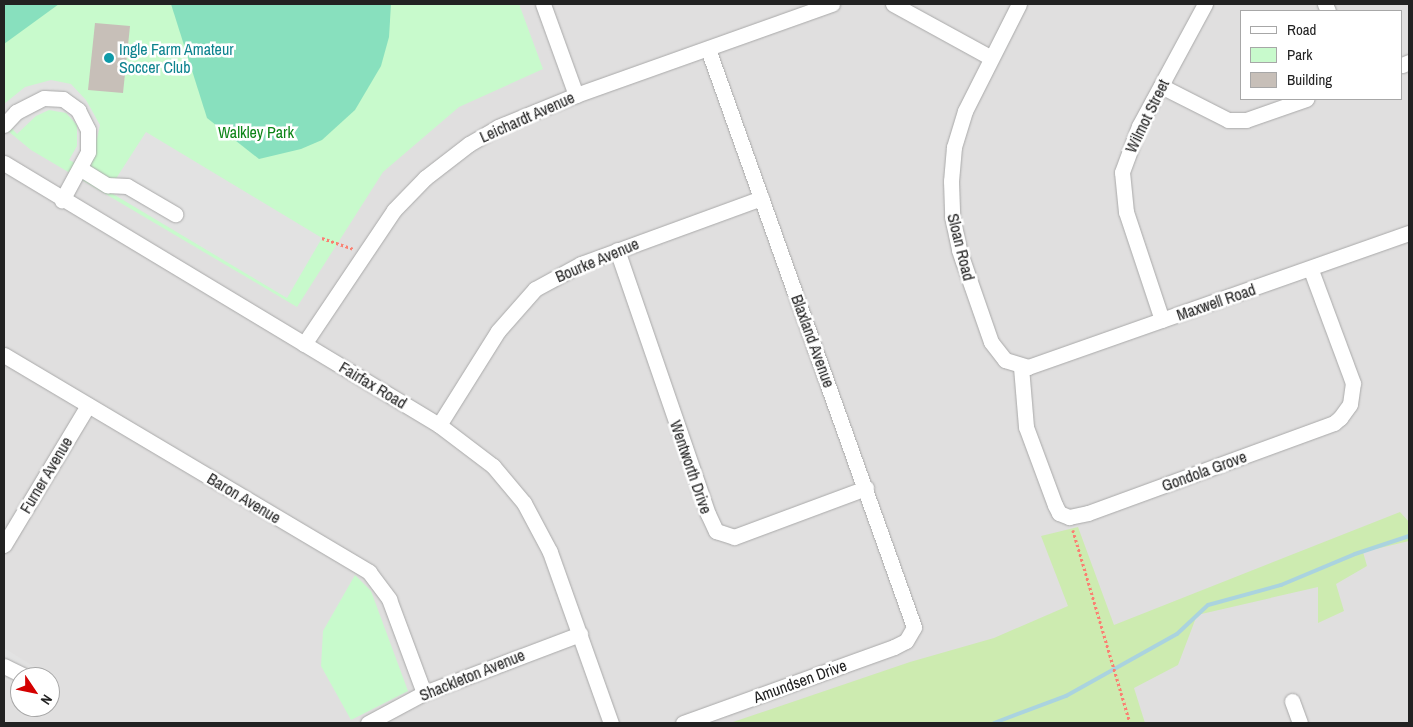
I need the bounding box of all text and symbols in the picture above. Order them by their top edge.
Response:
legend [1240,10,1403,100]
text: Road [1287,19,1316,40]
place label: Ingle Farm Amateur Soccer Club [119,39,234,77]
text: Park [1287,44,1312,65]
marker: Ingle Farm Amateur Soccer Club [103,52,115,64]
text: Building [1287,69,1332,90]
street label: Wilmot Street [1121,76,1173,156]
street label: Leichardt Avenue [476,87,578,147]
park label: Walkley Park [218,122,294,142]
street label: Sloan Road [943,211,979,283]
street label: Bourke Avenue [552,234,642,286]
street label: Maxwell Road [1174,280,1258,324]
street label: Blaxland Avenue [787,292,839,390]
street label: Fairfax Road [336,357,410,413]
street label: Wentworth Drive [666,418,716,516]
street label: Furner Avenue [15,433,77,517]
street label: Gondola Grove [1159,447,1249,495]
street label: Baron Avenue [204,468,284,528]
street label: Shackleton Avenue [416,645,528,705]
street label: Amundsen Drive [751,655,849,707]
north arrow [10,667,60,717]
text: N [37,691,56,708]

